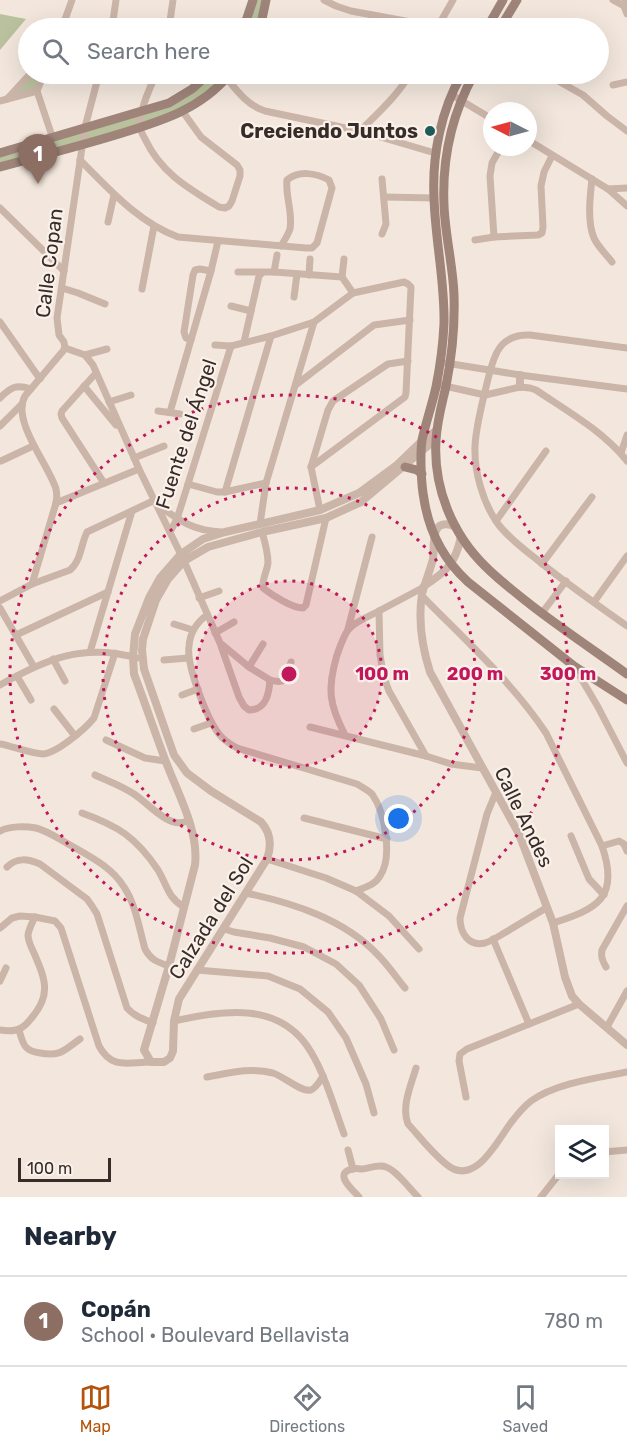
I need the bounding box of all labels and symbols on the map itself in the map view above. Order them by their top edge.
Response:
north arrow [483,102,537,156]
place label: Creciendo Juntos [240,119,418,143]
marker: Creciendo Juntos [423,124,437,138]
pin: 1 [18,134,57,184]
street label: Calle Copan [30,207,68,319]
street label: Fuente del Ángel [150,356,222,512]
text: 100 m [355,663,409,685]
text: 200 m [447,663,503,685]
text: 300 m [540,663,596,685]
centre of rings [279,664,299,684]
street label: Calle Andes [489,763,559,871]
your location [384,804,413,833]
street label: Calzada del Sol [164,852,258,984]
scale bar [18,1155,111,1182]

